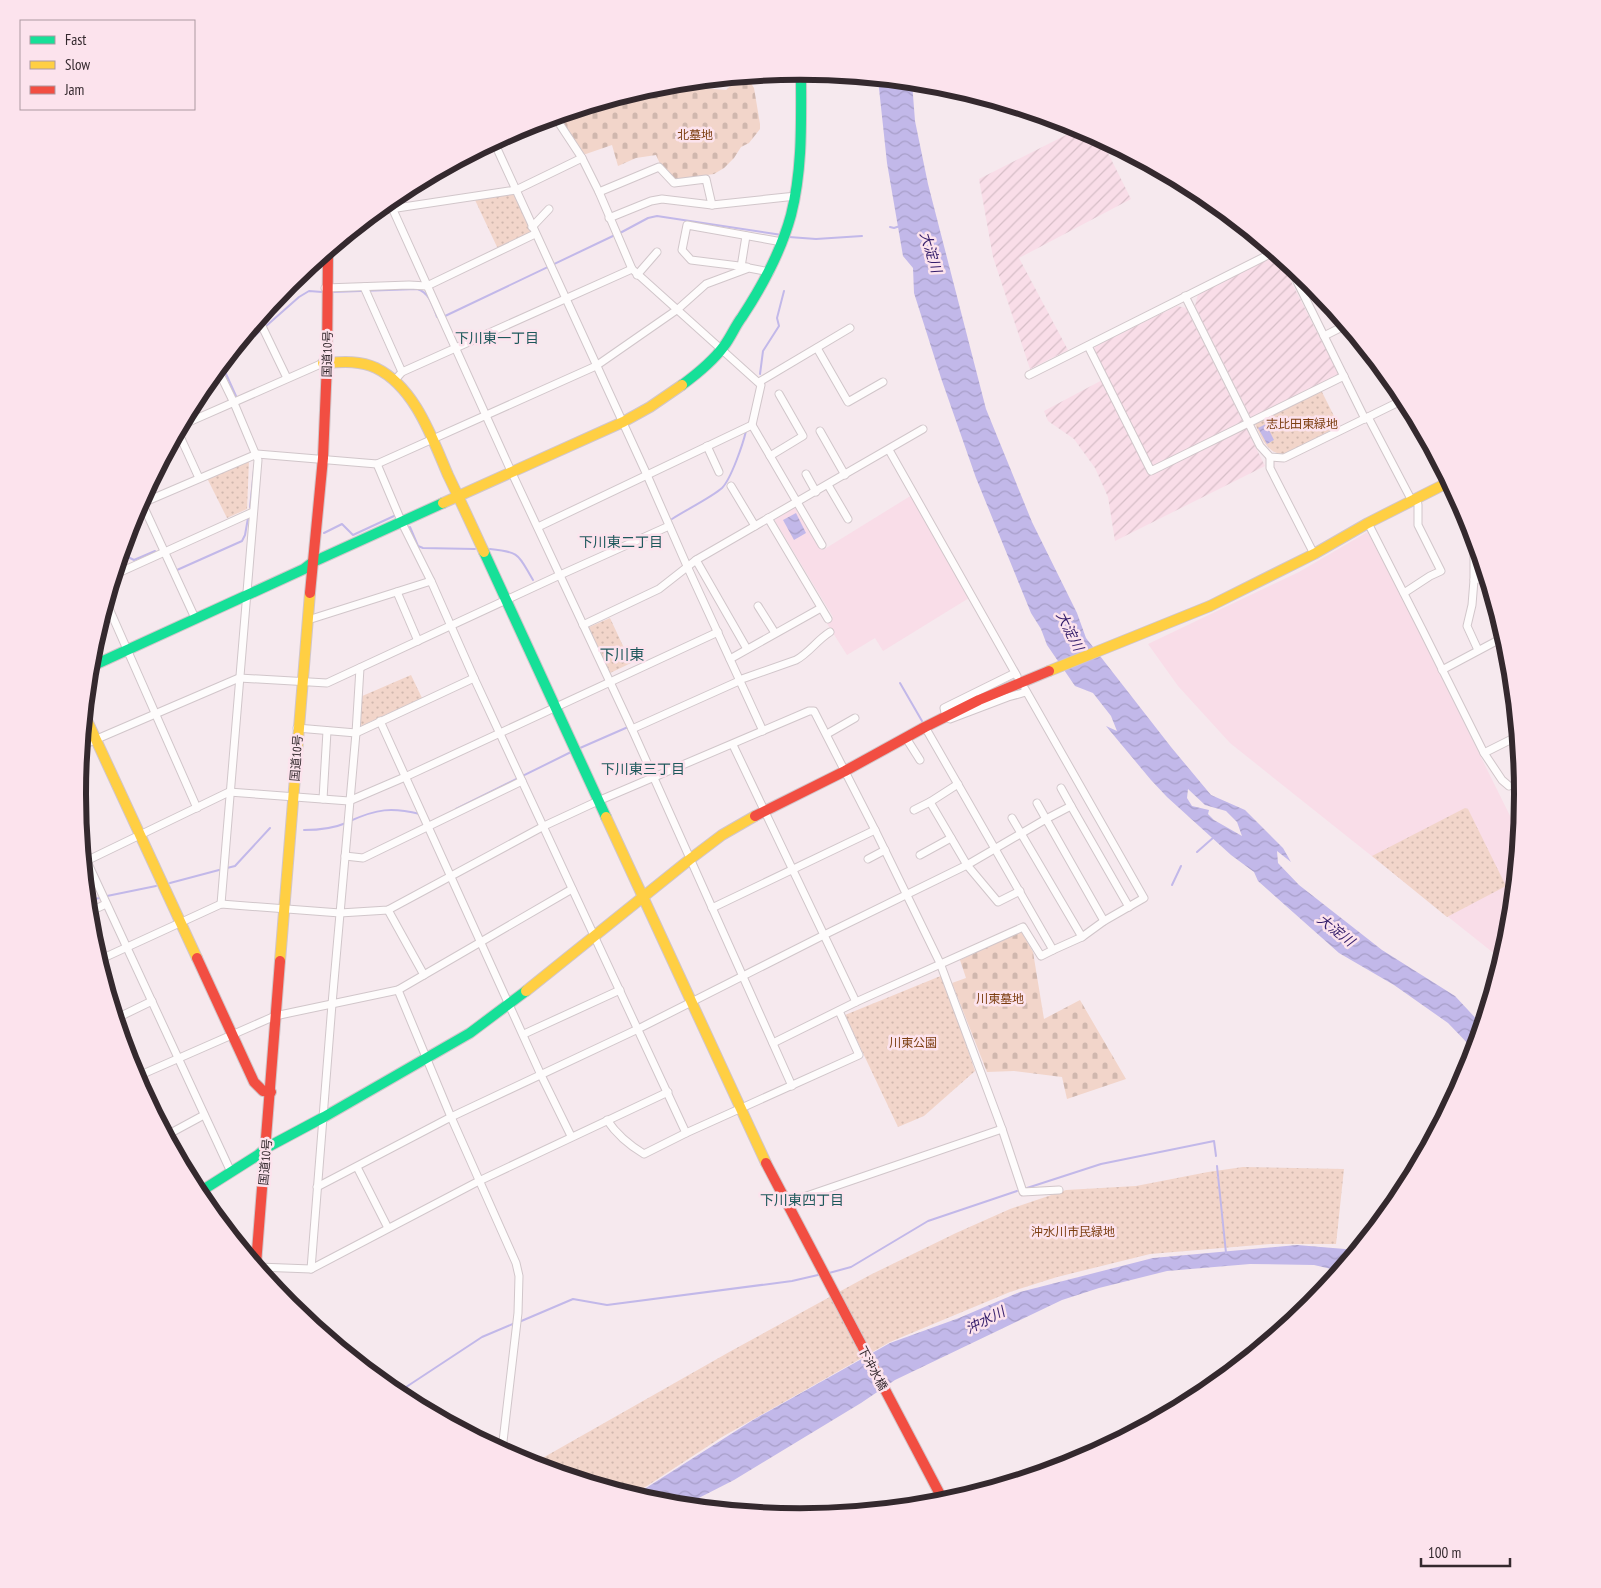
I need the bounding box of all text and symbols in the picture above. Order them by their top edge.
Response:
legend [20,20,195,110]
text: Fast [65,30,86,49]
text: Slow [65,55,90,74]
text: Jam [64,80,84,99]
park label: 北墓地 [677,127,713,142]
water label: 大淀川 [916,229,946,277]
district label: 下川東一丁目 [455,329,539,347]
street label: 国道10号 [319,330,335,378]
park label: 志比田東緑地 [1266,416,1338,431]
district label: 下川東二丁目 [579,533,663,551]
water label: 大淀川 [1052,608,1088,656]
district label: 下川東 [599,645,645,664]
street label: 国道10号 [287,734,305,782]
district label: 下川東三丁目 [601,760,685,778]
water label: 大淀川 [1314,910,1360,951]
park label: 川東墓地 [976,991,1024,1006]
park label: 川東公園 [889,1035,937,1050]
street label: 国道10号 [255,1138,275,1186]
district label: 下川東四丁目 [760,1191,844,1209]
park label: 沖水川市民緑地 [1031,1224,1115,1239]
water label: 沖水川 [962,1302,1010,1338]
street label: 下沖水橋 [855,1343,891,1393]
scale bar [1421,1536,1510,1568]
text: 100 m [1428,1543,1461,1562]

